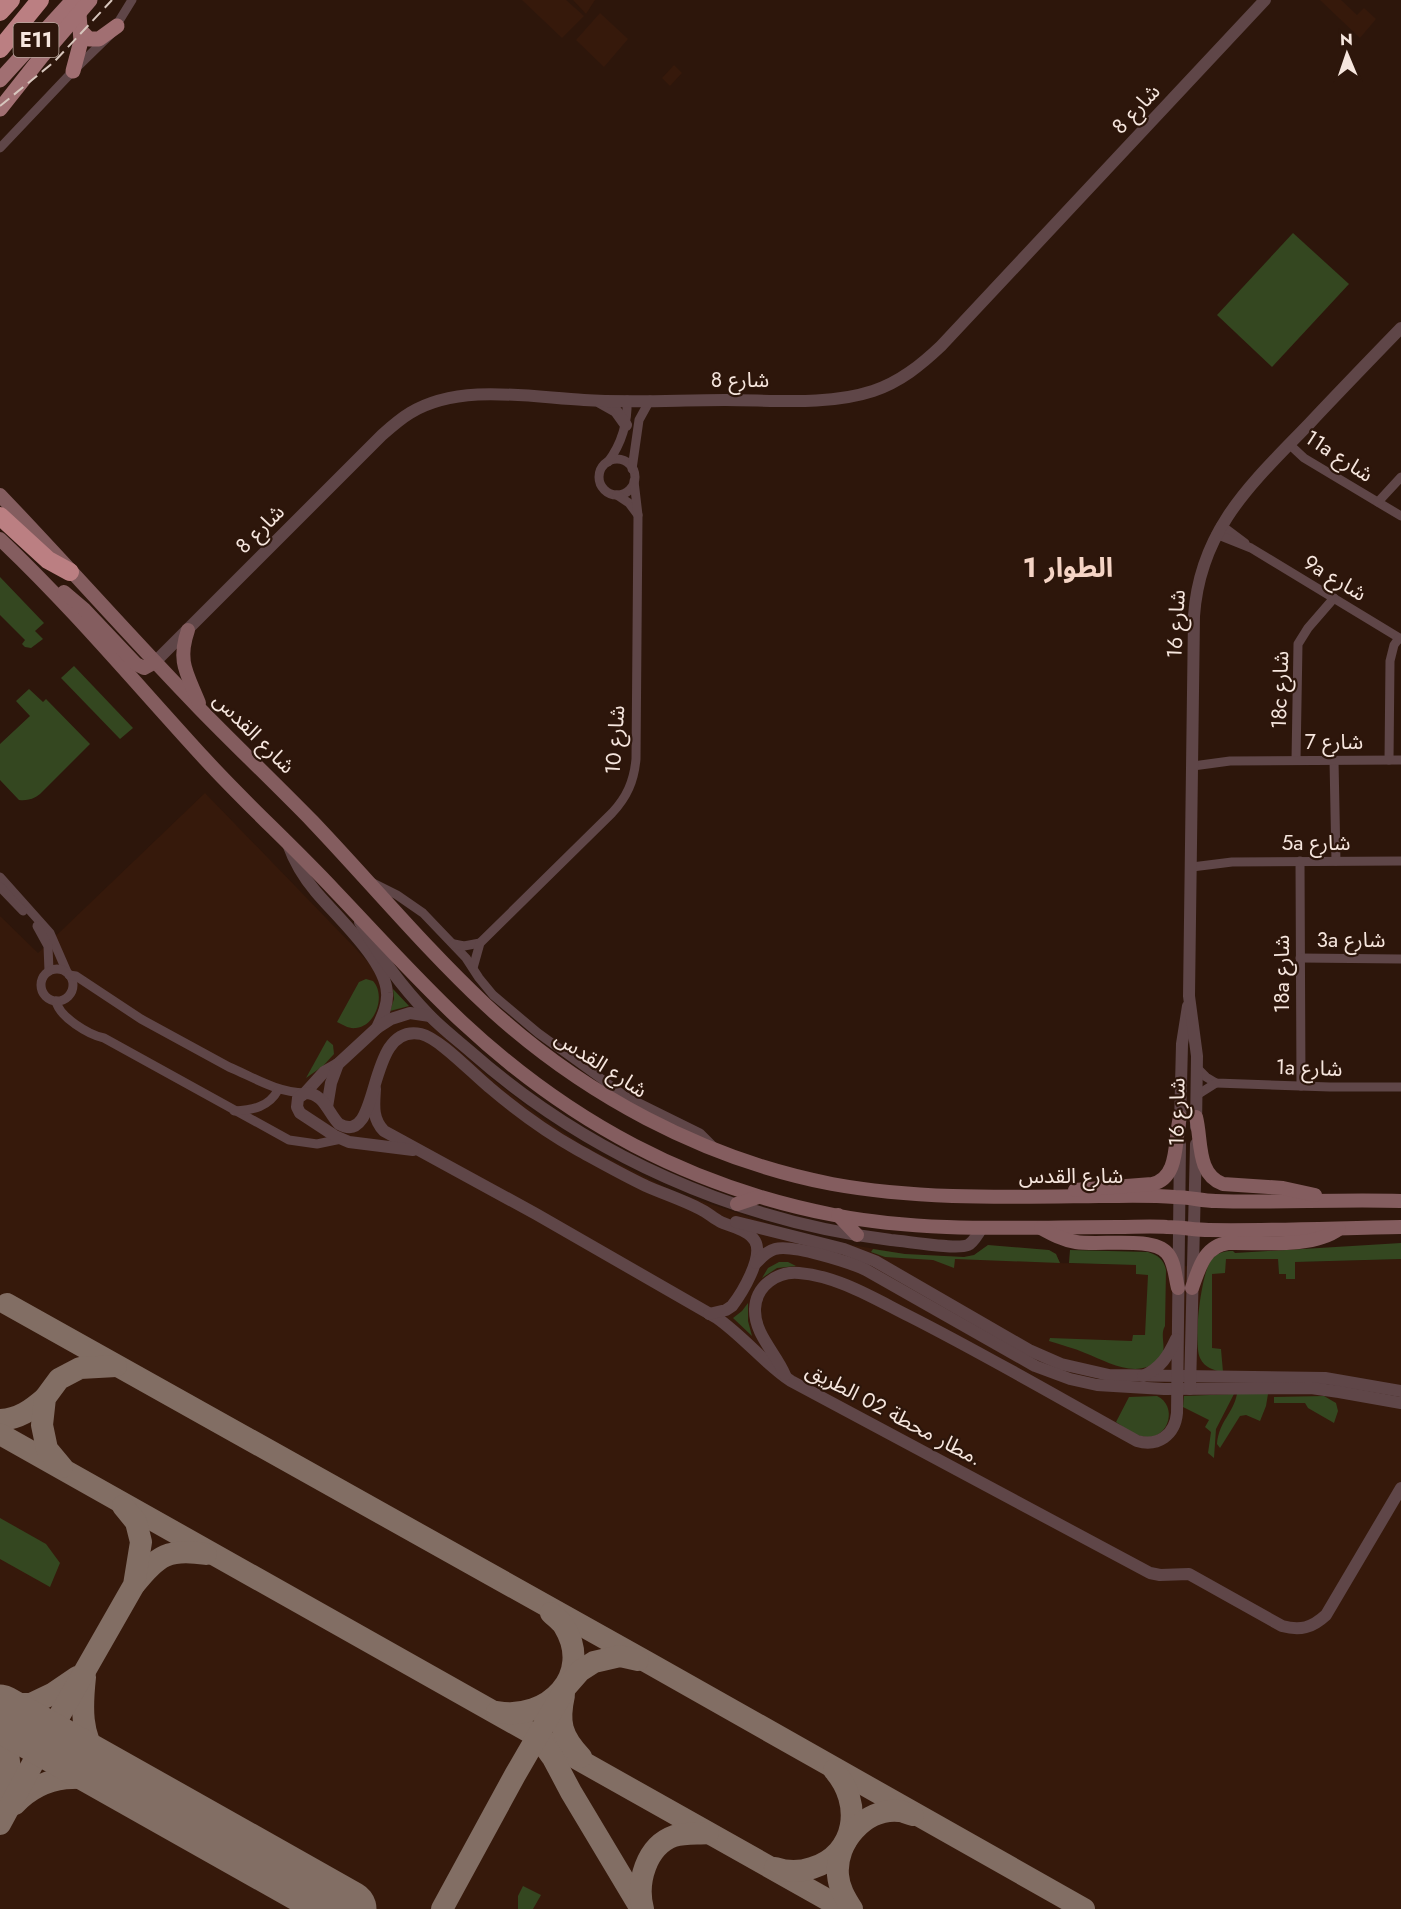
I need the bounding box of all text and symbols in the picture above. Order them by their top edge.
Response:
road number: E11 [14,23,58,57]
north arrow [1317,24,1377,84]
text: N [1340,28,1353,51]
street label: شارع 8 [1105,77,1167,141]
street label: شارع 8 [711,365,769,395]
street label: 11a شارع [1299,423,1379,489]
street label: شارع 8 [229,498,291,560]
street label: 9a شارع [1298,547,1372,609]
district label: الطوار 1 [1023,548,1113,587]
street label: شارع 16 [1159,589,1193,659]
street label: 18c شارع [1264,650,1296,730]
street label: شارع القدس [206,685,302,781]
street label: شارع 10 [598,704,632,776]
street label: شارع 7 [1305,727,1363,757]
street label: 5a شارع [1281,828,1351,858]
street label: 3a شارع [1317,925,1385,955]
street label: 18a شارع [1267,935,1297,1013]
street label: شارع القدس [549,1023,653,1105]
street label: 1a شارع [1275,1052,1343,1084]
street label: شارع 16 [1161,1077,1193,1147]
street label: شارع القدس [1019,1161,1123,1191]
street label: مطار محطة 02 الطريق. [801,1355,987,1473]

